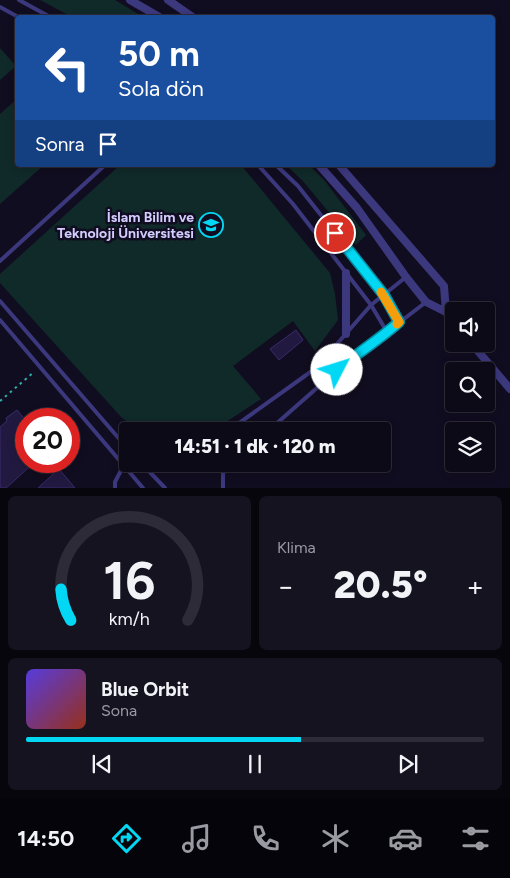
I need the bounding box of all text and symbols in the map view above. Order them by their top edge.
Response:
text: 50 m [118,33,200,75]
icon: left [35,35,100,100]
text: Sola dön [118,75,204,102]
icon: arrive [94,130,122,158]
text: Sonra [35,133,84,156]
place label: İslam Bilim ve Teknoloji Üniversitesi [57,209,194,242]
school or university icon: İslam Bilim ve Teknoloji Üniversitesi [198,212,224,238]
pin [314,212,356,254]
icon: arrive [321,219,349,247]
map controls [445,302,495,472]
button: sound [445,302,495,352]
position arrow [310,343,362,395]
button: search [445,362,495,412]
speed limit sign: 20 [15,408,80,473]
button: layers [445,422,495,472]
text: 14:51 · 1 dk · 120 m [175,435,335,458]
text: Klima [277,538,316,557]
text: 16 [103,550,156,612]
text: 20.5° [333,562,428,608]
text: − [277,569,294,603]
text: + [467,569,484,603]
text: km/h [109,608,150,629]
text: Blue Orbit [101,678,189,701]
text: Sona [101,701,137,720]
icon: previous [88,750,116,778]
icon: pause [241,750,269,778]
icon: next [394,750,422,778]
icon: directions [109,821,144,856]
icon: music [179,821,214,856]
icon: phone [248,821,283,856]
icon: climate [318,821,353,856]
icon: car [388,821,423,856]
icon: filters [458,821,493,856]
text: 14:50 [17,825,74,852]

